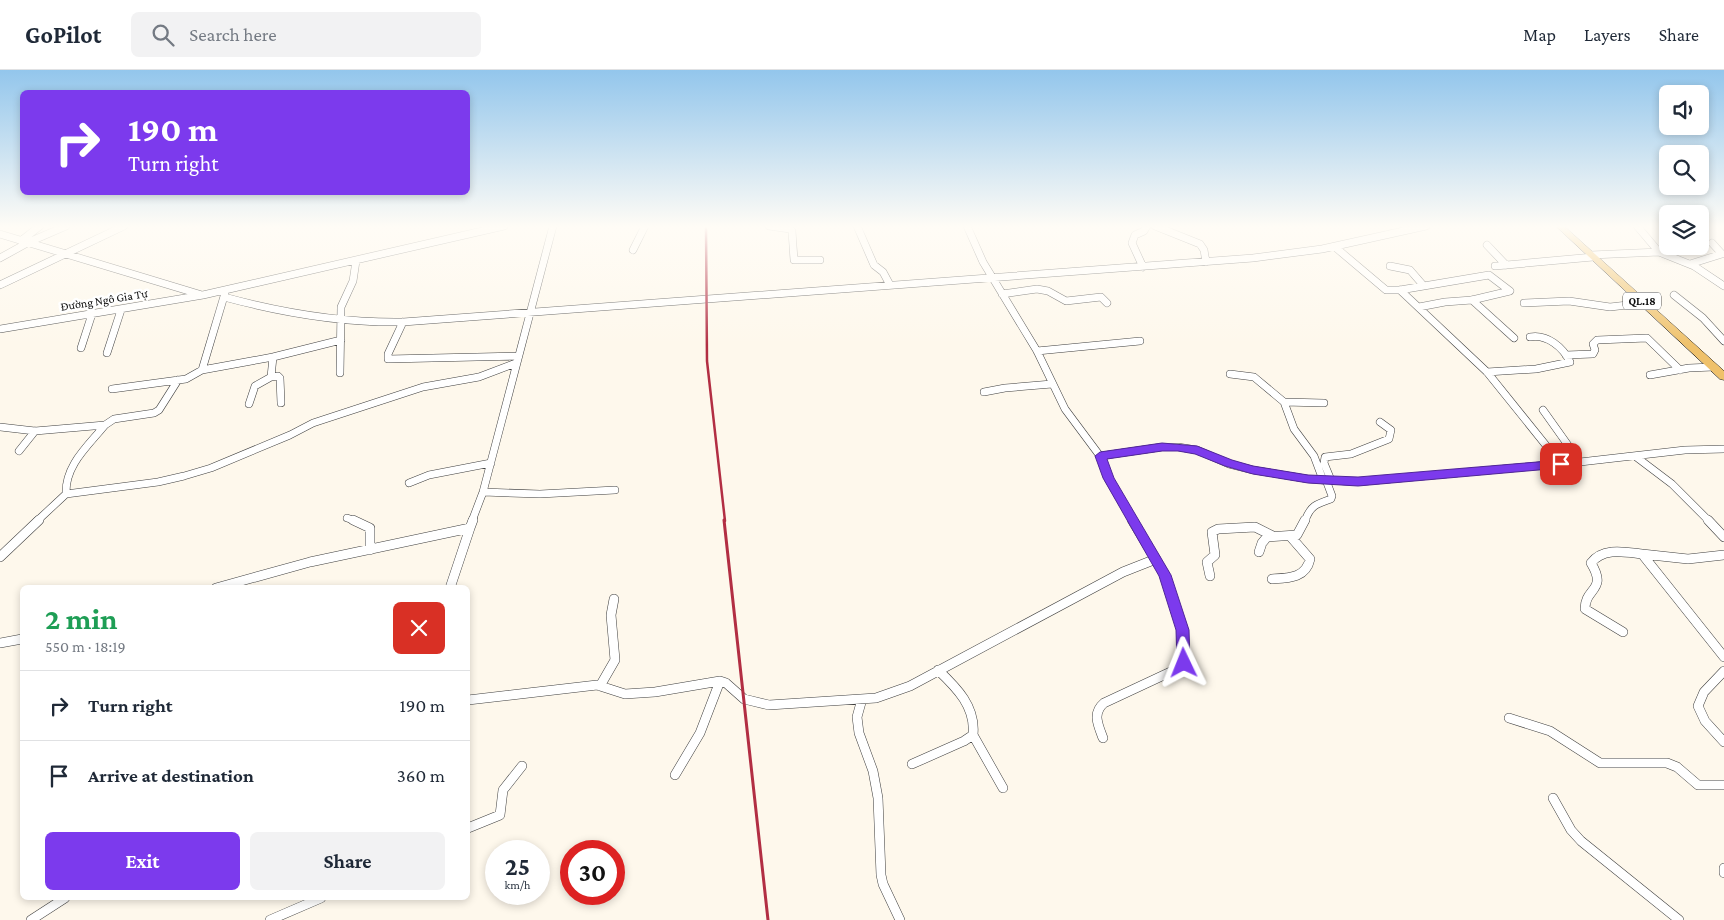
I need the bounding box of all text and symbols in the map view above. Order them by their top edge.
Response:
search box [131,12,481,57]
text: GoPilot [25,21,101,48]
icon: search [149,21,177,49]
text: Search here [189,24,277,45]
text: Map [1523,25,1556,45]
text: Layers [1584,25,1631,45]
text: Share [1659,25,1699,45]
map controls [1659,85,1709,255]
button: sound [1659,85,1709,135]
icon: right [45,110,110,175]
text: 190 m [128,110,218,149]
button: search [1659,145,1709,195]
text: Turn right [128,151,219,176]
button: layers [1659,205,1709,255]
street label: Đường Ngô Gia Tự [60,286,149,314]
road number: QL.18 [1623,292,1661,310]
pin [1540,443,1582,485]
icon: arrive [1547,450,1575,478]
text: 2 min [45,602,117,635]
button: close [393,602,445,654]
position arrow [1157,636,1209,688]
text: 550 m · 18:19 [45,638,126,655]
icon: right [45,692,73,720]
text: Turn right [88,695,173,716]
text: 190 m [399,695,445,716]
icon: arrive [45,762,73,790]
text: Arrive at destination [88,765,254,786]
text: 360 m [397,765,445,786]
button: Exit [45,832,240,890]
button: Share [250,832,445,890]
speed limit sign: 30 [560,840,625,905]
text: 25 [505,853,530,880]
text: km/h [505,878,530,892]

